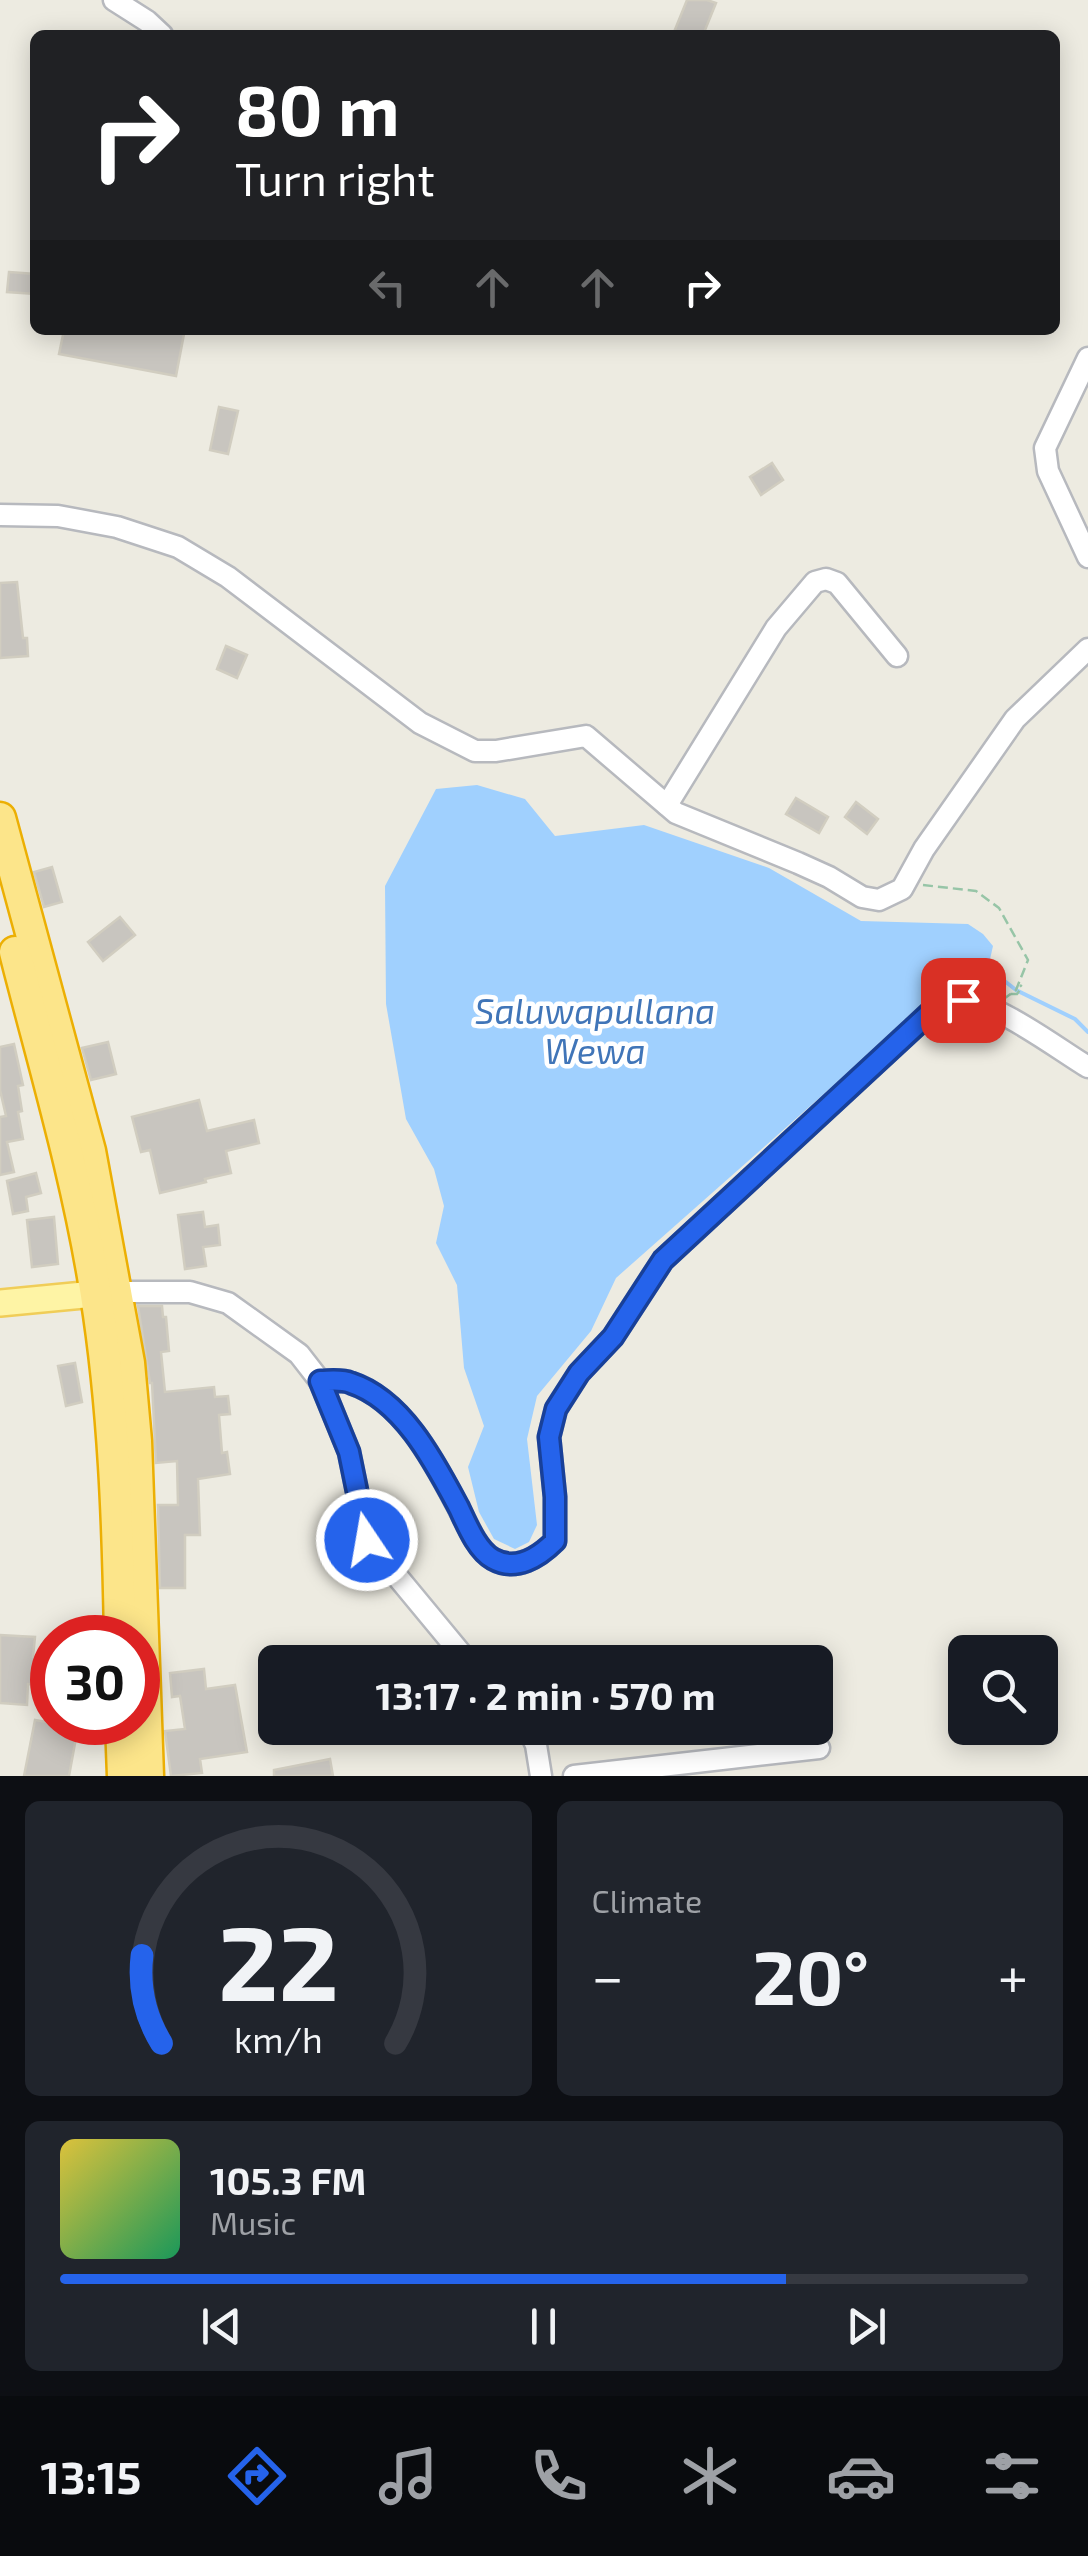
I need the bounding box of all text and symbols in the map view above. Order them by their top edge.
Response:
text: 80 m [235,66,400,150]
icon: right [70,70,200,200]
text: Turn right [235,151,435,205]
icon: left [360,260,415,315]
icon: ahead [465,260,520,315]
icon: ahead [570,260,625,315]
icon: right [675,260,730,315]
pin [921,958,1006,1043]
icon: arrive [936,973,991,1028]
water label: Saluwapullana Wewa [475,989,715,1071]
position arrow [315,1488,419,1592]
speed limit sign: 30 [30,1615,160,1745]
map controls [948,1635,1058,1745]
button: search [948,1635,1058,1745]
text: 13:17 · 2 min · 570 m [376,1672,715,1718]
text: Climate [592,1881,702,1919]
text: 22 [218,1897,339,2022]
text: 20° [752,1930,869,2020]
text: − [592,1942,624,2008]
text: + [998,1942,1028,2008]
text: km/h [234,2017,323,2060]
text: 105.3 FM [210,2157,366,2203]
text: Music [210,2203,296,2241]
icon: previous [194,2299,249,2354]
icon: pause [516,2299,571,2354]
icon: next [839,2299,894,2354]
icon: directions [222,2441,292,2511]
icon: music [373,2441,443,2511]
icon: phone [524,2441,594,2511]
icon: climate [675,2441,745,2511]
icon: car [826,2441,896,2511]
icon: filters [977,2441,1047,2511]
text: 13:15 [41,2449,141,2503]

